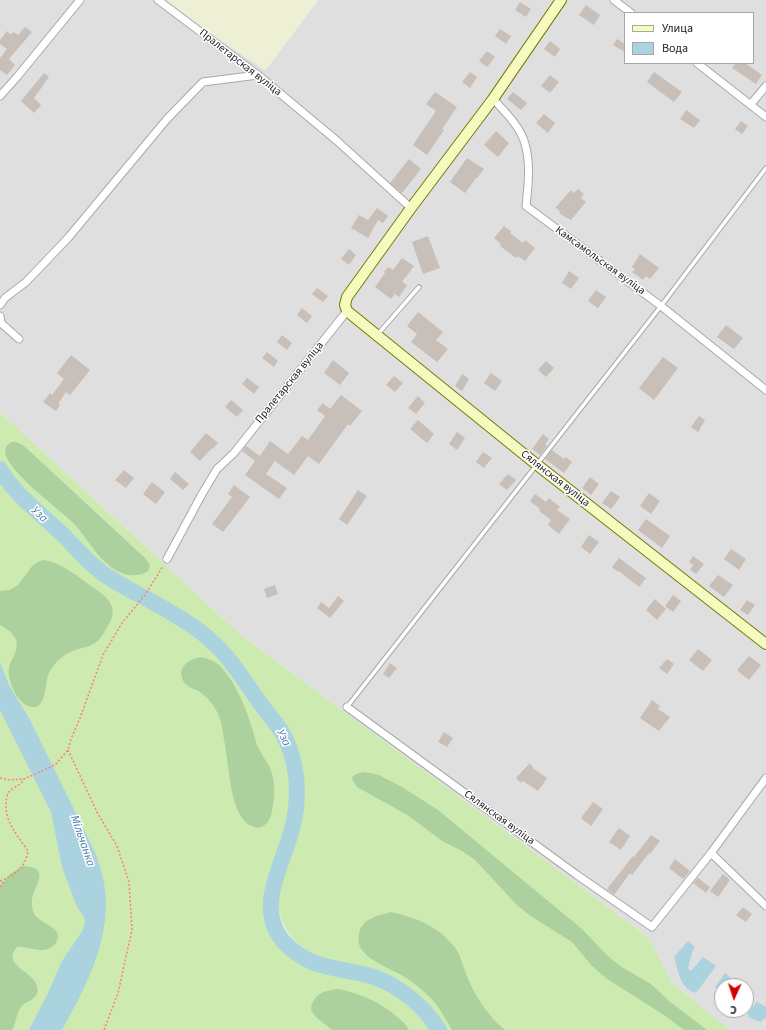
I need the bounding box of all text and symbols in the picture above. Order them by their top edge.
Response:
legend [624,12,754,64]
text: Улица [662,20,693,37]
street label: Пралетарская вуліца [196,27,284,99]
text: Вода [662,40,688,57]
street label: Камсамольская вуліца [552,224,648,298]
street label: Пралетарская вуліца [253,340,327,426]
street label: Сялянская вуліца [518,448,592,510]
water label: Уза [28,504,50,526]
water label: Уза [273,727,293,749]
street label: Сялянская вуліца [461,788,537,848]
water label: Мільчанка [67,814,97,868]
north arrow [714,978,754,1018]
text: С [730,1002,737,1017]

